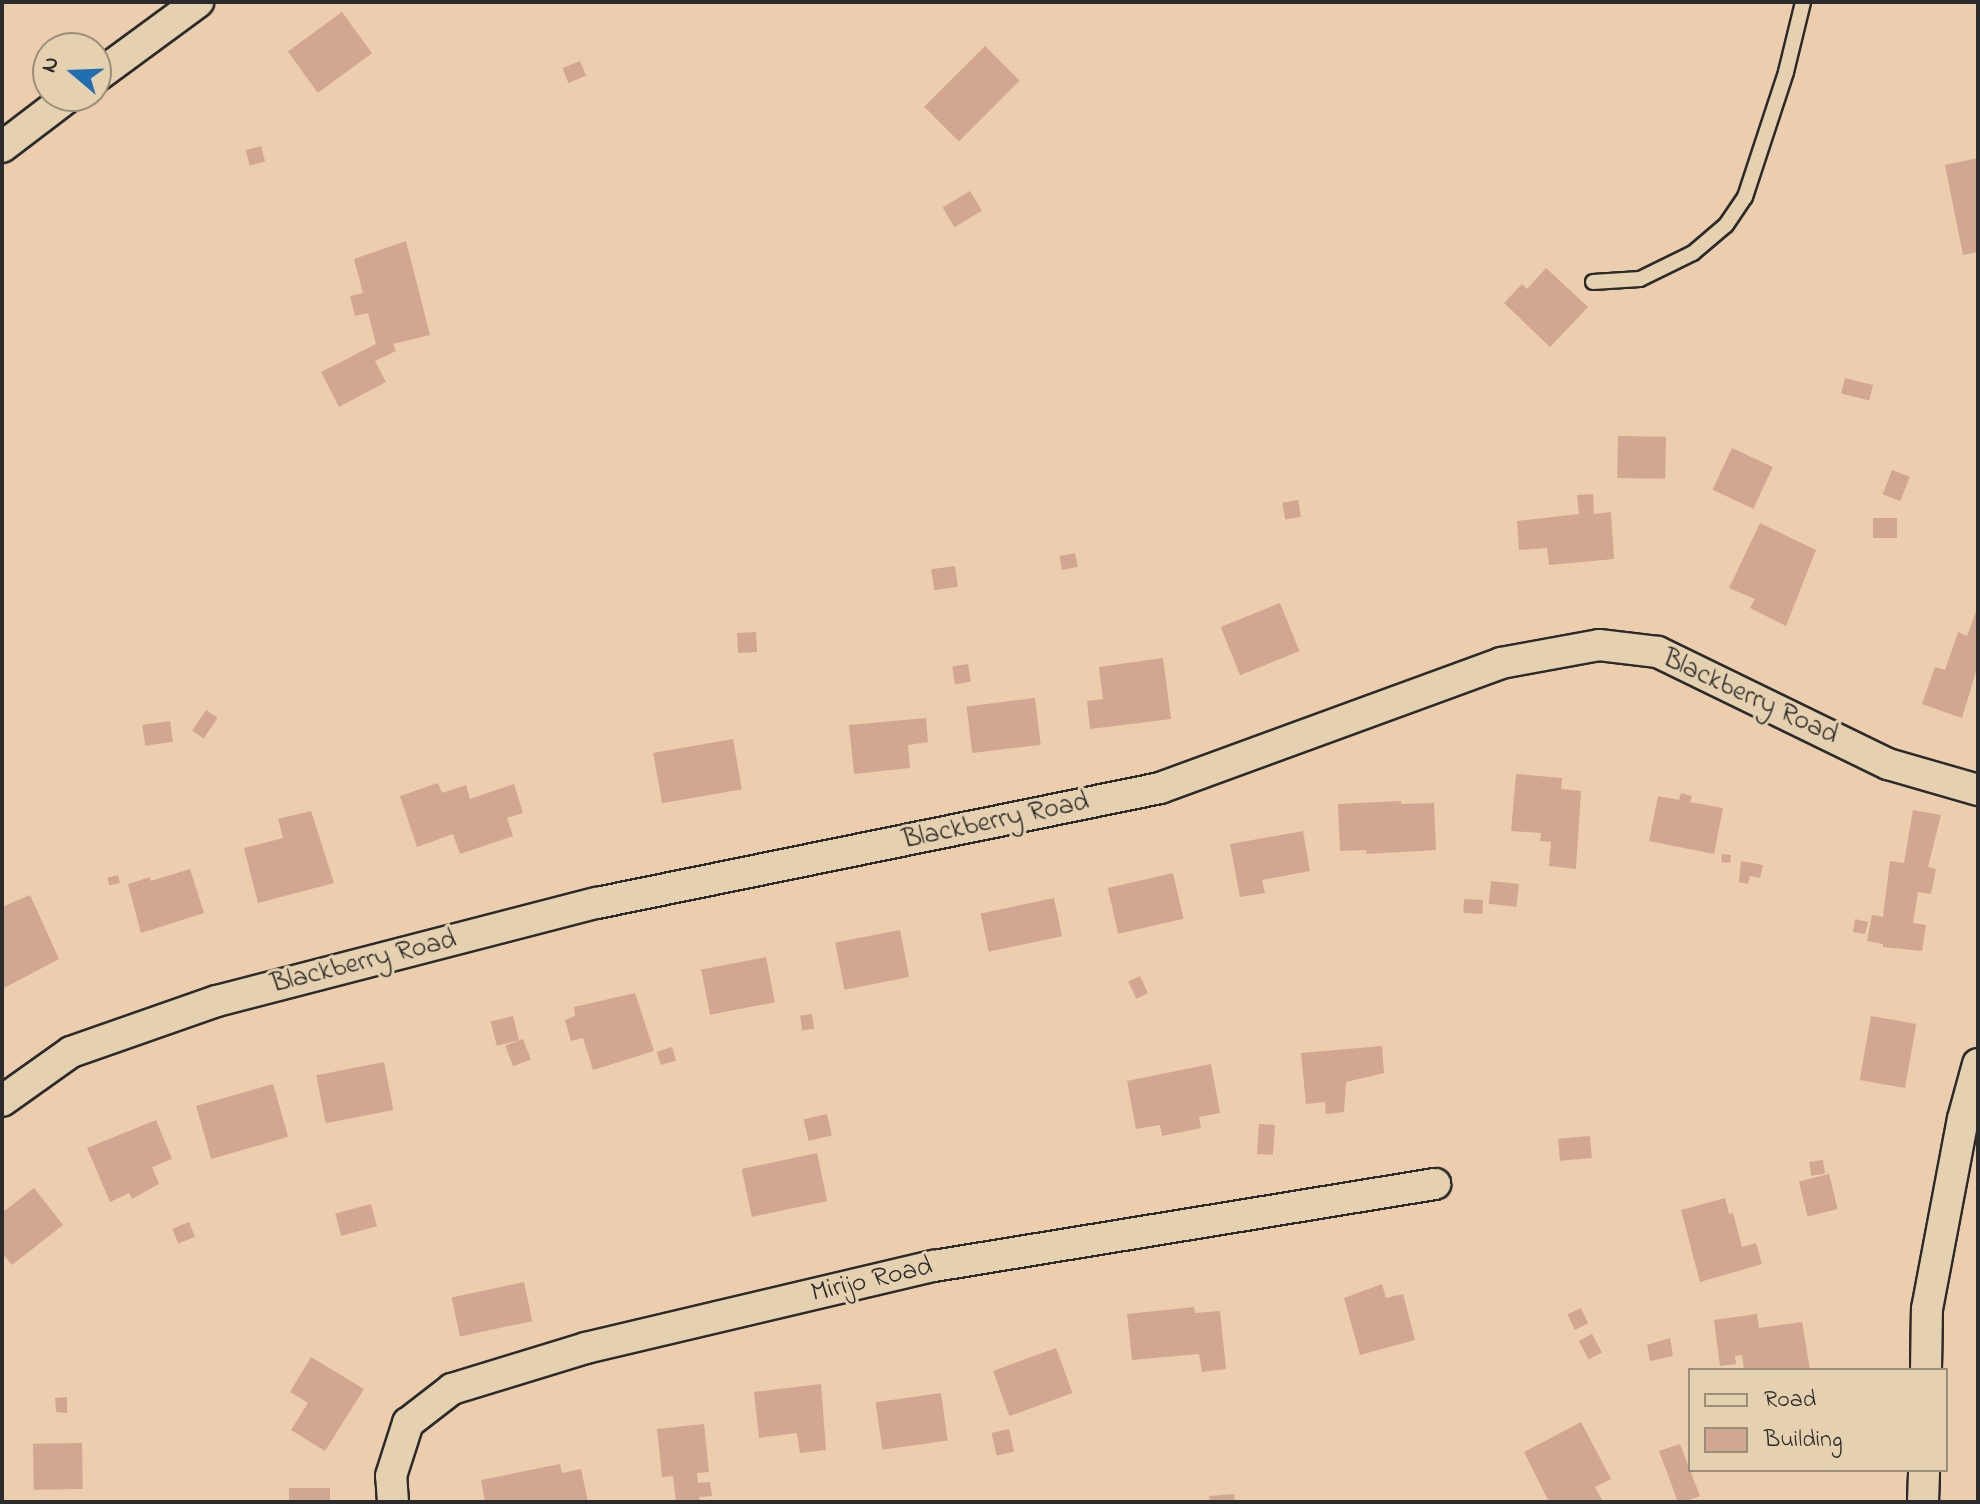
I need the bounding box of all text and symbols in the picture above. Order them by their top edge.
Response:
north arrow [32,32,112,112]
text: N [34,53,69,77]
street label: Blackberry Road [1657,643,1843,753]
street label: Blackberry Road [900,786,1092,858]
street label: Blackberry Road [268,924,460,1002]
street label: Mirijo Road [808,1251,936,1311]
legend [1688,1368,1948,1472]
text: Road [1764,1383,1816,1418]
text: Building [1764,1423,1843,1458]

